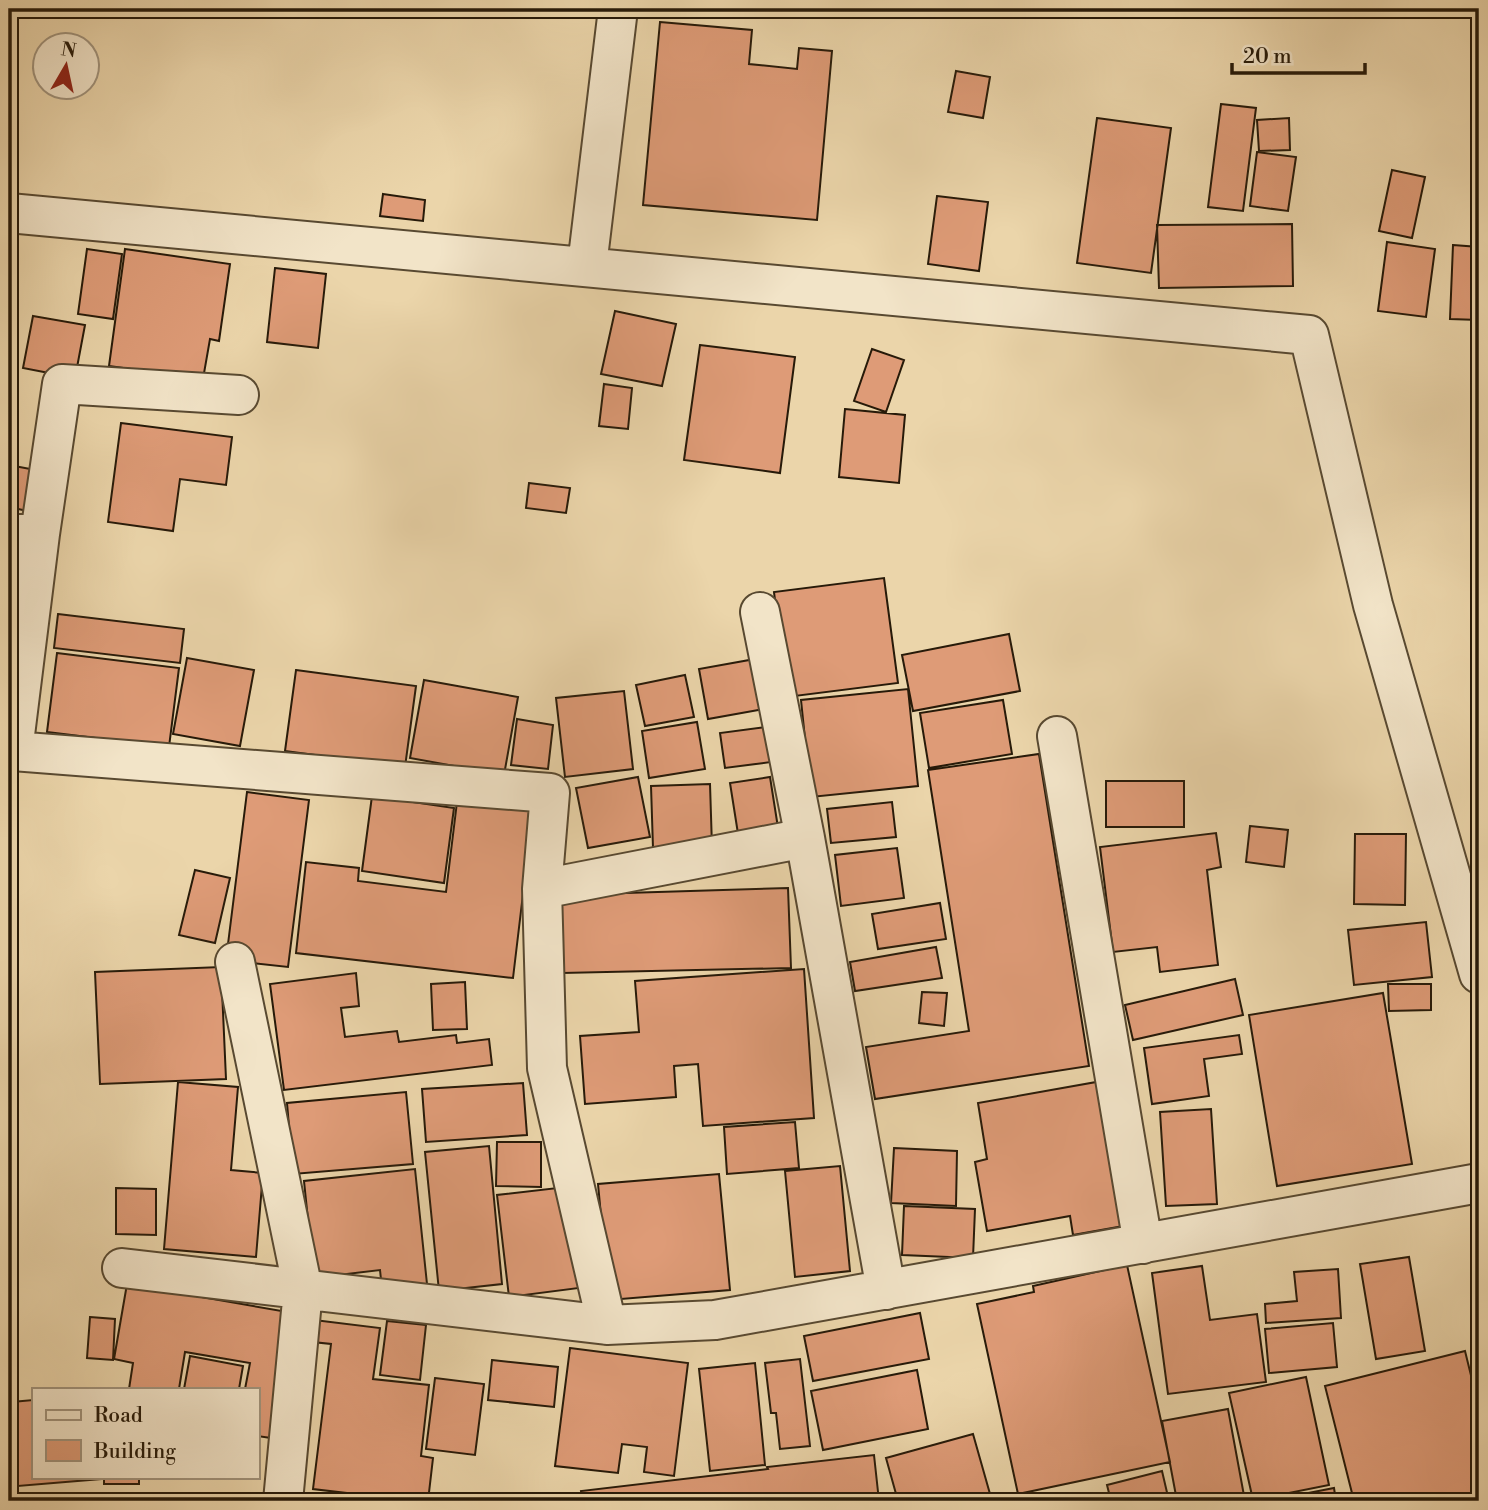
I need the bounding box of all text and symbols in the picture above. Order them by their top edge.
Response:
north arrow [32,32,102,102]
scale bar [1232,32,1366,76]
text: N [59,37,78,63]
text: 20 m [1243,44,1292,70]
legend [32,1388,259,1478]
text: Road [94,1403,143,1429]
text: Building [93,1439,176,1465]

